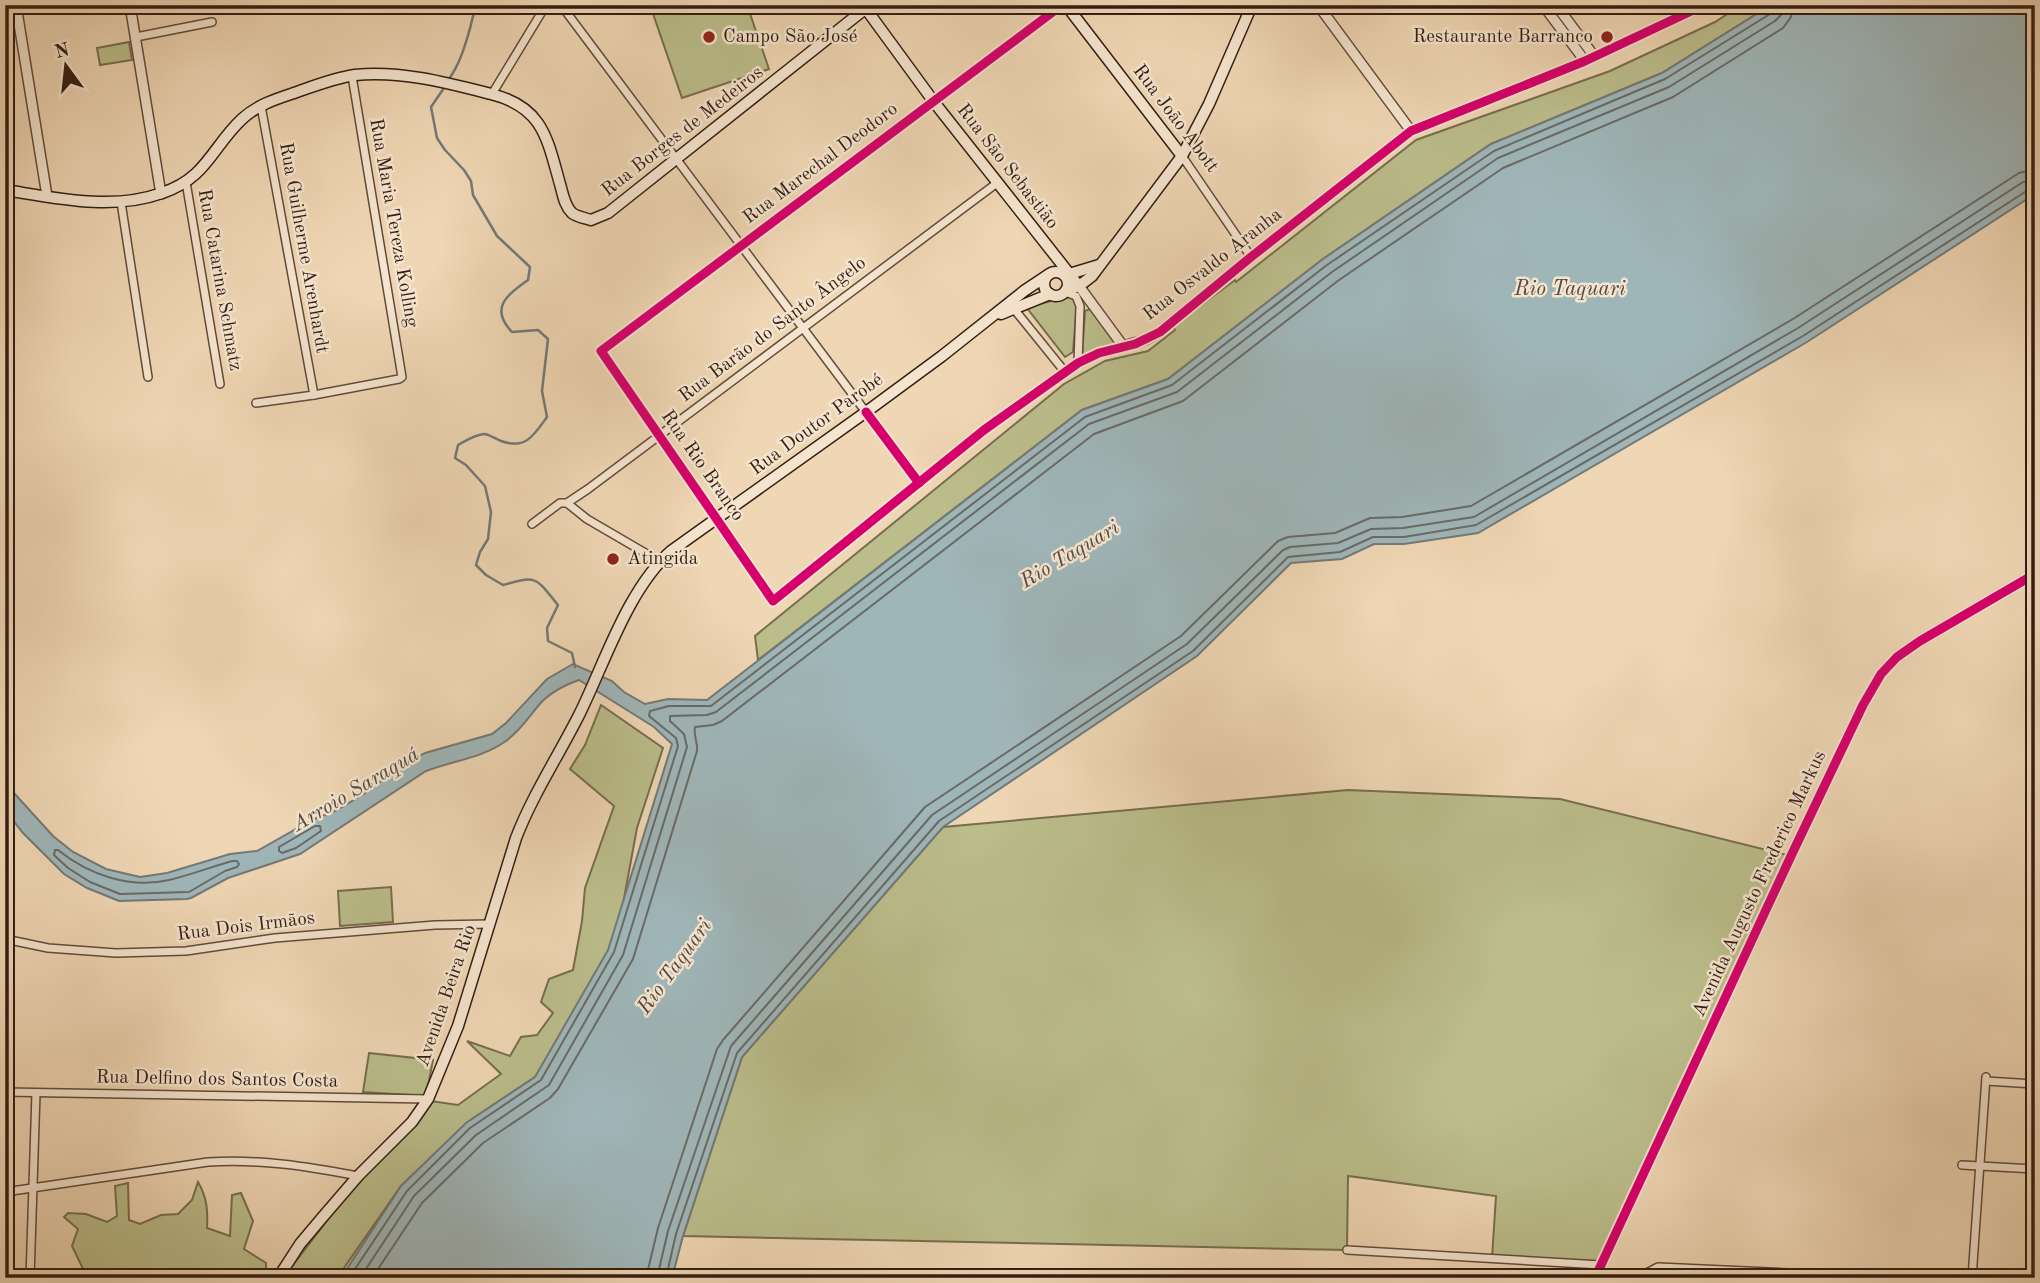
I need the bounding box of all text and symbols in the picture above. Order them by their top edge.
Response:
place label: Campo São José [723,28,857,47]
place label: Restaurante Barranco [1413,28,1593,47]
marker: Campo São José [701,29,717,45]
marker: Restaurante Barranco [1599,29,1615,45]
north arrow [32,32,102,102]
text: N [53,41,72,63]
street label: Rua João Abott [1129,62,1221,176]
street label: Rua Borges de Medeiros [599,63,767,201]
street label: Rua Marechal Deodoro [740,100,902,228]
street label: Rua São Sebastião [952,101,1062,233]
street label: Rua Maria Tereza Kolling [365,117,421,330]
street label: Rua Guilherme Arenhardt [275,141,331,355]
street label: Rua Catarina Schmatz [194,188,244,372]
street label: Rua Osvaldo Aranha [1140,205,1286,325]
street label: Rua Barão do Santo Ângelo [674,250,870,406]
water label: Rio Taquari [1513,279,1626,300]
street label: Rua Doutor Parobé [747,371,887,479]
street label: Rua Rio Branco [657,407,747,525]
water label: Rio Taquari [1016,517,1123,593]
place label: Atingida [627,550,699,569]
marker: Atingida [605,551,621,567]
water label: Arroio Saraquá [288,744,423,836]
street label: Avenida Augusto Frederico Markus [1690,748,1830,1020]
street label: Rua Dois Irmãos [176,909,316,945]
water label: Rio Taquari [633,916,716,1019]
street label: Avenida Beira Rio [414,923,480,1069]
street label: Rua Delfino dos Santos Costa [96,1068,339,1092]

